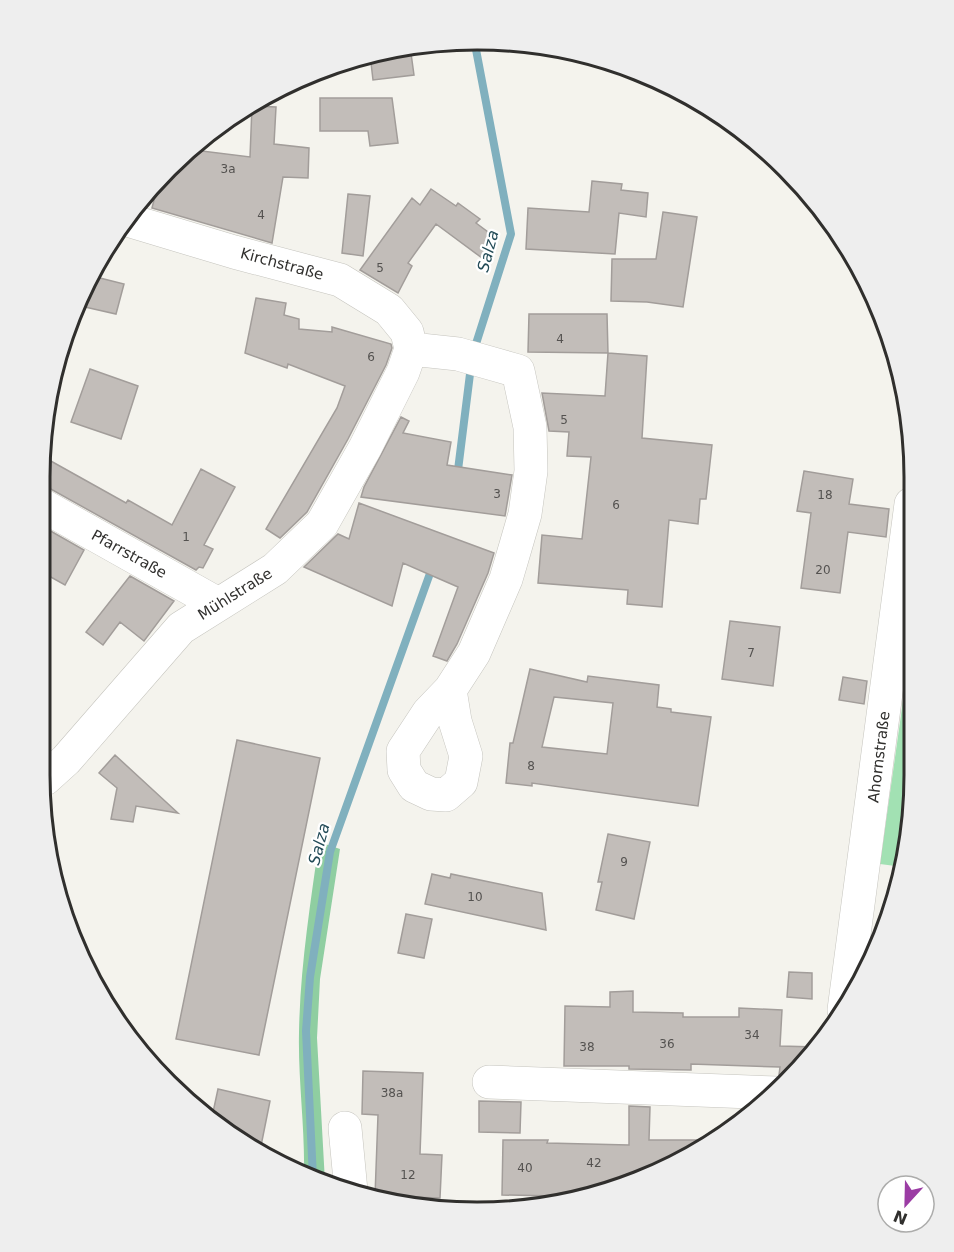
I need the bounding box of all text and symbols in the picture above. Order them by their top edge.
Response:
house number: 3a [221,162,236,176]
house number: 4 [257,208,265,222]
water label: Salza [473,228,503,274]
street label: Kirchstraße [238,244,326,284]
house number: 5 [376,261,384,275]
house number: 4 [556,332,564,346]
house number: 6 [367,350,375,364]
house number: 5 [560,413,568,427]
house number: 3 [493,487,501,501]
house number: 18 [817,488,833,502]
house number: 6 [612,498,620,512]
street label: Pfarrstraße [88,526,170,582]
house number: 1 [182,530,190,544]
house number: 20 [815,563,831,577]
street label: Mühlstraße [195,564,275,624]
house number: 7 [747,646,755,660]
street label: Ahornstraße [864,710,894,804]
house number: 8 [527,759,535,773]
water label: Salza [304,821,334,867]
house number: 9 [620,855,628,869]
house number: 10 [467,890,483,904]
house number: 34 [744,1028,760,1042]
house number: 36 [659,1037,675,1051]
house number: 38 [579,1040,595,1054]
house number: 38a [381,1086,403,1100]
house number: 42 [586,1156,602,1170]
house number: 40 [517,1161,533,1175]
house number: 12 [400,1168,416,1182]
north arrow [876,1174,936,1234]
text: N [891,1206,910,1229]

